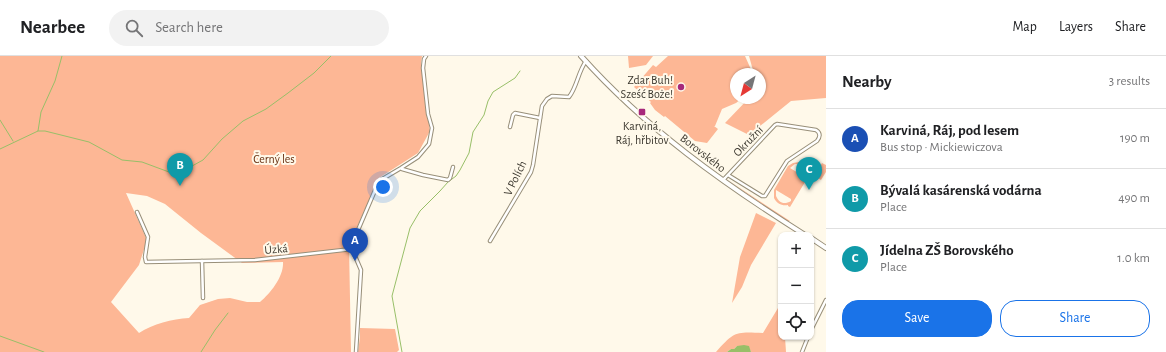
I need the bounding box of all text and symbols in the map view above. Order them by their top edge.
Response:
search box [109,10,389,46]
icon: search [123,17,145,39]
text: Nearbee [20,18,85,37]
text: Search here [155,20,223,35]
text: Map [1012,20,1037,34]
text: Layers [1059,20,1093,34]
text: Share [1115,20,1146,34]
north arrow [730,68,766,104]
text: Nearby [842,73,892,90]
place label: Zdar Buh! Sześć Boże! [621,74,673,100]
text: 3 results [1109,75,1150,88]
marker: Zdar Buh! Sześć Boże! [676,82,686,92]
marker: Karviná, Ráj, hřbitov [637,107,647,117]
place label: Karviná, Ráj, hřbitov [616,120,668,147]
street label: Okružní [731,123,765,159]
text: Karviná, Ráj, pod lesem [880,123,1019,138]
street label: Borovského [678,132,728,174]
text: A [851,132,859,145]
text: 190 m [1120,132,1150,145]
text: Bus stop · Mickiewiczova [880,141,1003,154]
park label: Černý les [253,152,295,166]
pin: B [167,153,193,186]
pin: C [796,157,822,190]
street label: V Polích [501,159,529,197]
your location [373,177,393,197]
text: Bývalá kasárenská vodárna [880,183,1042,198]
text: B [851,192,859,205]
text: 490 m [1118,192,1150,205]
text: Place [880,201,907,214]
pin: A [342,228,368,261]
map controls [778,232,814,340]
button: + [778,232,814,268]
street label: Úzká [264,241,289,256]
text: Jídelna ZŠ Borovského [880,243,1014,258]
text: C [852,252,858,265]
text: 1.0 km [1117,252,1150,265]
text: Place [880,261,907,274]
button: − [778,268,814,304]
button: Save [842,300,992,337]
button: Share [1000,300,1150,337]
button: locate [778,304,814,340]

